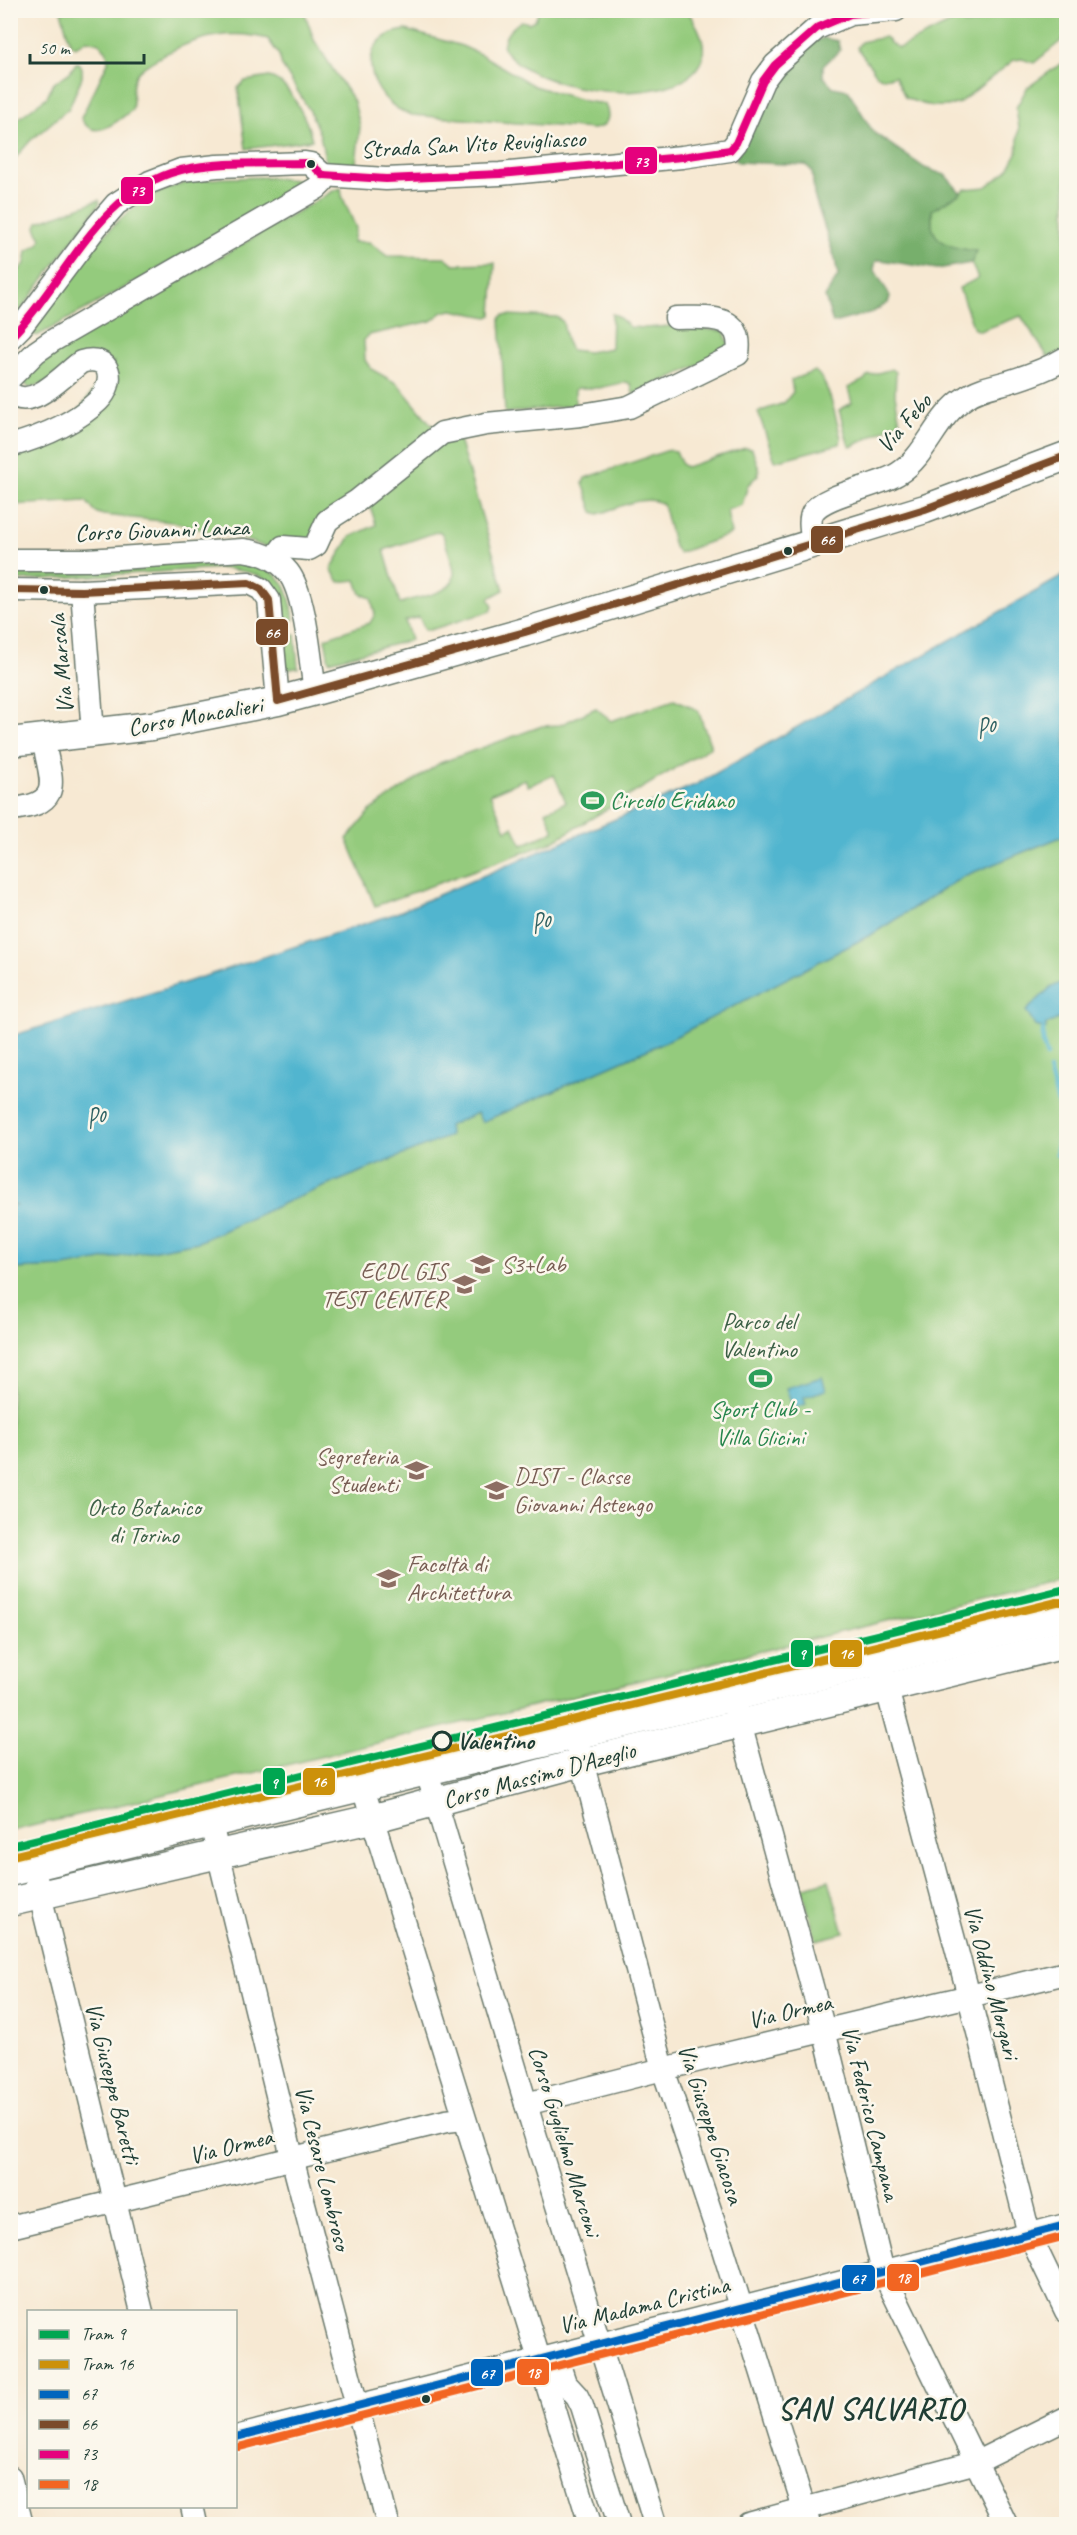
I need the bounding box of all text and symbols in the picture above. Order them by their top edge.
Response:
scale bar [30,27,144,65]
text: 50 m [39,37,72,59]
street label: Strada San Vito Revigliasco [360,123,588,165]
line badge: 73 [624,146,658,175]
text: 73 [634,152,650,172]
unlabelled marker [305,158,317,170]
line badge: 73 [120,176,154,205]
text: 73 [130,181,146,201]
street label: Via Febo [870,386,939,459]
street label: Corso Giovanni Lanza [75,512,251,548]
line badge: 66 [810,525,844,554]
text: 66 [819,530,836,550]
unlabelled marker [782,545,794,557]
unlabelled marker [38,584,50,596]
street label: Via Marsala [42,612,80,715]
line badge: 66 [255,618,289,646]
text: 66 [264,623,281,643]
street label: Corso Moncalieri [125,689,267,743]
water label: Po [968,706,1004,746]
place label: Circolo Eridano [610,785,735,815]
sports icon: Circolo Eridano [579,787,605,813]
water label: Po [523,901,559,941]
water label: Po [78,1096,114,1136]
place label: S3+Lab [501,1249,567,1279]
school or university icon: S3+Lab [470,1251,496,1277]
place label: ECDL GIS TEST CENTER [322,1256,450,1314]
school or university icon: ECDL GIS TEST CENTER [452,1272,478,1298]
park label: Parco del Valentino [721,1306,800,1364]
sports icon: Sport Club - Villa Glicini [747,1366,773,1392]
place label: Sport Club - Villa Glicini [710,1394,811,1452]
place label: Segreteria Studenti [315,1441,402,1499]
school or university icon: Segreteria Studenti [403,1457,429,1483]
place label: DIST - Classe Giovanni Astengo [514,1461,654,1519]
school or university icon: DIST - Classe Giovanni Astengo [483,1477,509,1503]
park label: Orto Botanico di Torino [87,1492,203,1550]
place label: Facoltà di Architettura [407,1549,512,1607]
school or university icon: Facoltà di Architettura [376,1565,402,1591]
line badge: 9 [790,1639,814,1668]
line badge: 16 [829,1639,863,1668]
text: 9 [798,1644,807,1664]
text: 16 [839,1644,855,1664]
place label: Valentino [457,1726,536,1756]
marker: Valentino [432,1731,452,1751]
street label: Corso Massimo D'Azeglio [440,1734,640,1815]
line badge: 9 [262,1767,286,1796]
line badge: 16 [302,1767,336,1796]
text: 16 [312,1772,328,1792]
text: 9 [270,1773,279,1793]
street label: Via Oddino Morgari [957,1902,1028,2065]
street label: Via Ormea [745,1986,836,2035]
street label: Via Giuseppe Baretti [79,2000,148,2170]
street label: Via Federico Campana [835,2023,908,2205]
street label: Via Giuseppe Giacosa [671,2040,751,2209]
street label: Corso Guglielmo Marconi [522,2042,609,2243]
street label: Via Cesare Lombroso [288,2083,359,2256]
street label: Via Ormea [186,2121,277,2171]
line badge: 18 [886,2263,920,2292]
line badge: 67 [841,2264,876,2292]
text: 18 [896,2268,912,2288]
street label: Via Madama Cristina [556,2269,734,2341]
text: 67 [851,2269,867,2289]
legend [27,2310,237,2508]
text: Tram 9 [81,2323,127,2345]
text: Tram 16 [81,2353,135,2375]
line badge: 67 [470,2358,504,2387]
line badge: 18 [516,2358,550,2386]
text: 18 [526,2363,542,2383]
text: 67 [480,2364,496,2384]
text: 67 [81,2383,98,2405]
district label: SAN SALVARIO [778,2390,967,2428]
unlabelled marker [420,2393,432,2405]
text: 66 [81,2413,98,2435]
text: 73 [81,2443,99,2465]
text: 18 [81,2473,99,2495]

